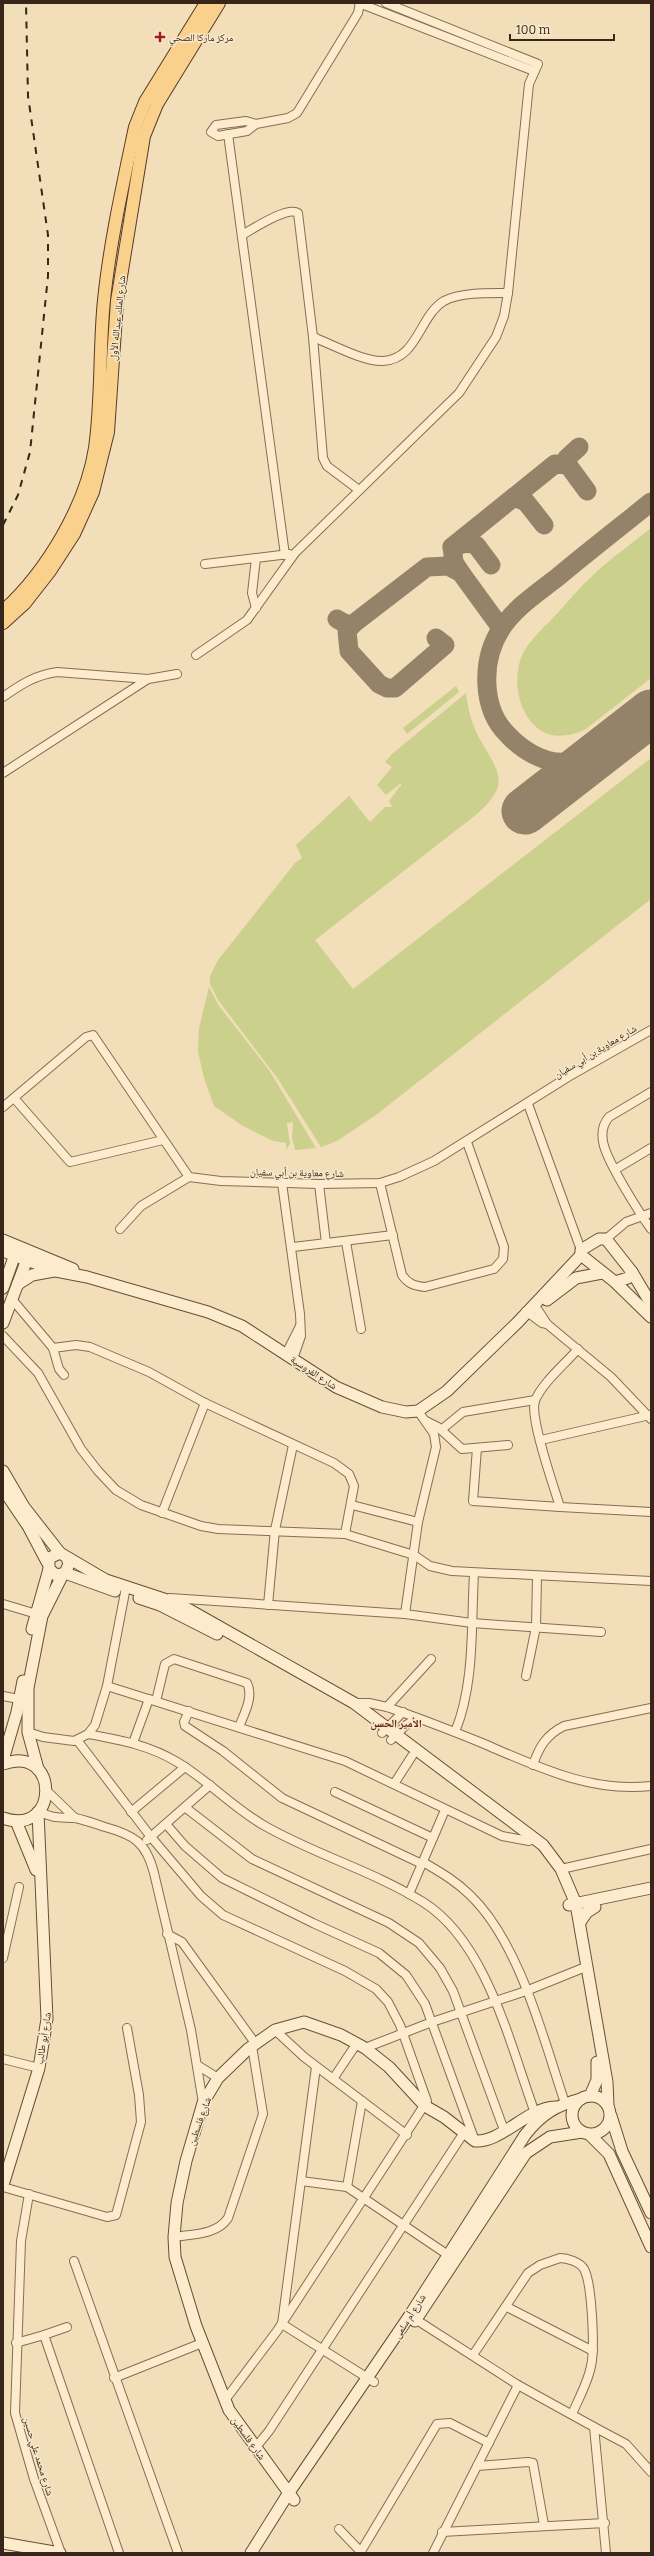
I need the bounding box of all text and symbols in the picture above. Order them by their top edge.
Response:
scale bar [510,16,614,42]
text: 100 m [516,23,551,37]
marker: مركز ماركا الصحي [154,31,166,43]
place label: مركز ماركا الصحي [169,32,234,46]
street label: شارع الملك عبدالله الأول [108,274,128,361]
street label: شارع معاوية بن أبي سفيان [552,1022,640,1083]
street label: شارع معاوية بن أبي سفيان [250,1165,344,1181]
street label: شارع الفروسية [288,1353,339,1392]
district label: الأمير الحسن [370,1717,422,1731]
street label: شارع أبو طالب [33,2011,54,2065]
street label: شارع فلسطين [186,2095,214,2147]
street label: شارع أم سلمى [390,2291,430,2341]
street label: شارع محمد علي حسين [19,2415,56,2498]
street label: شارع فلسطين [229,2415,268,2463]

